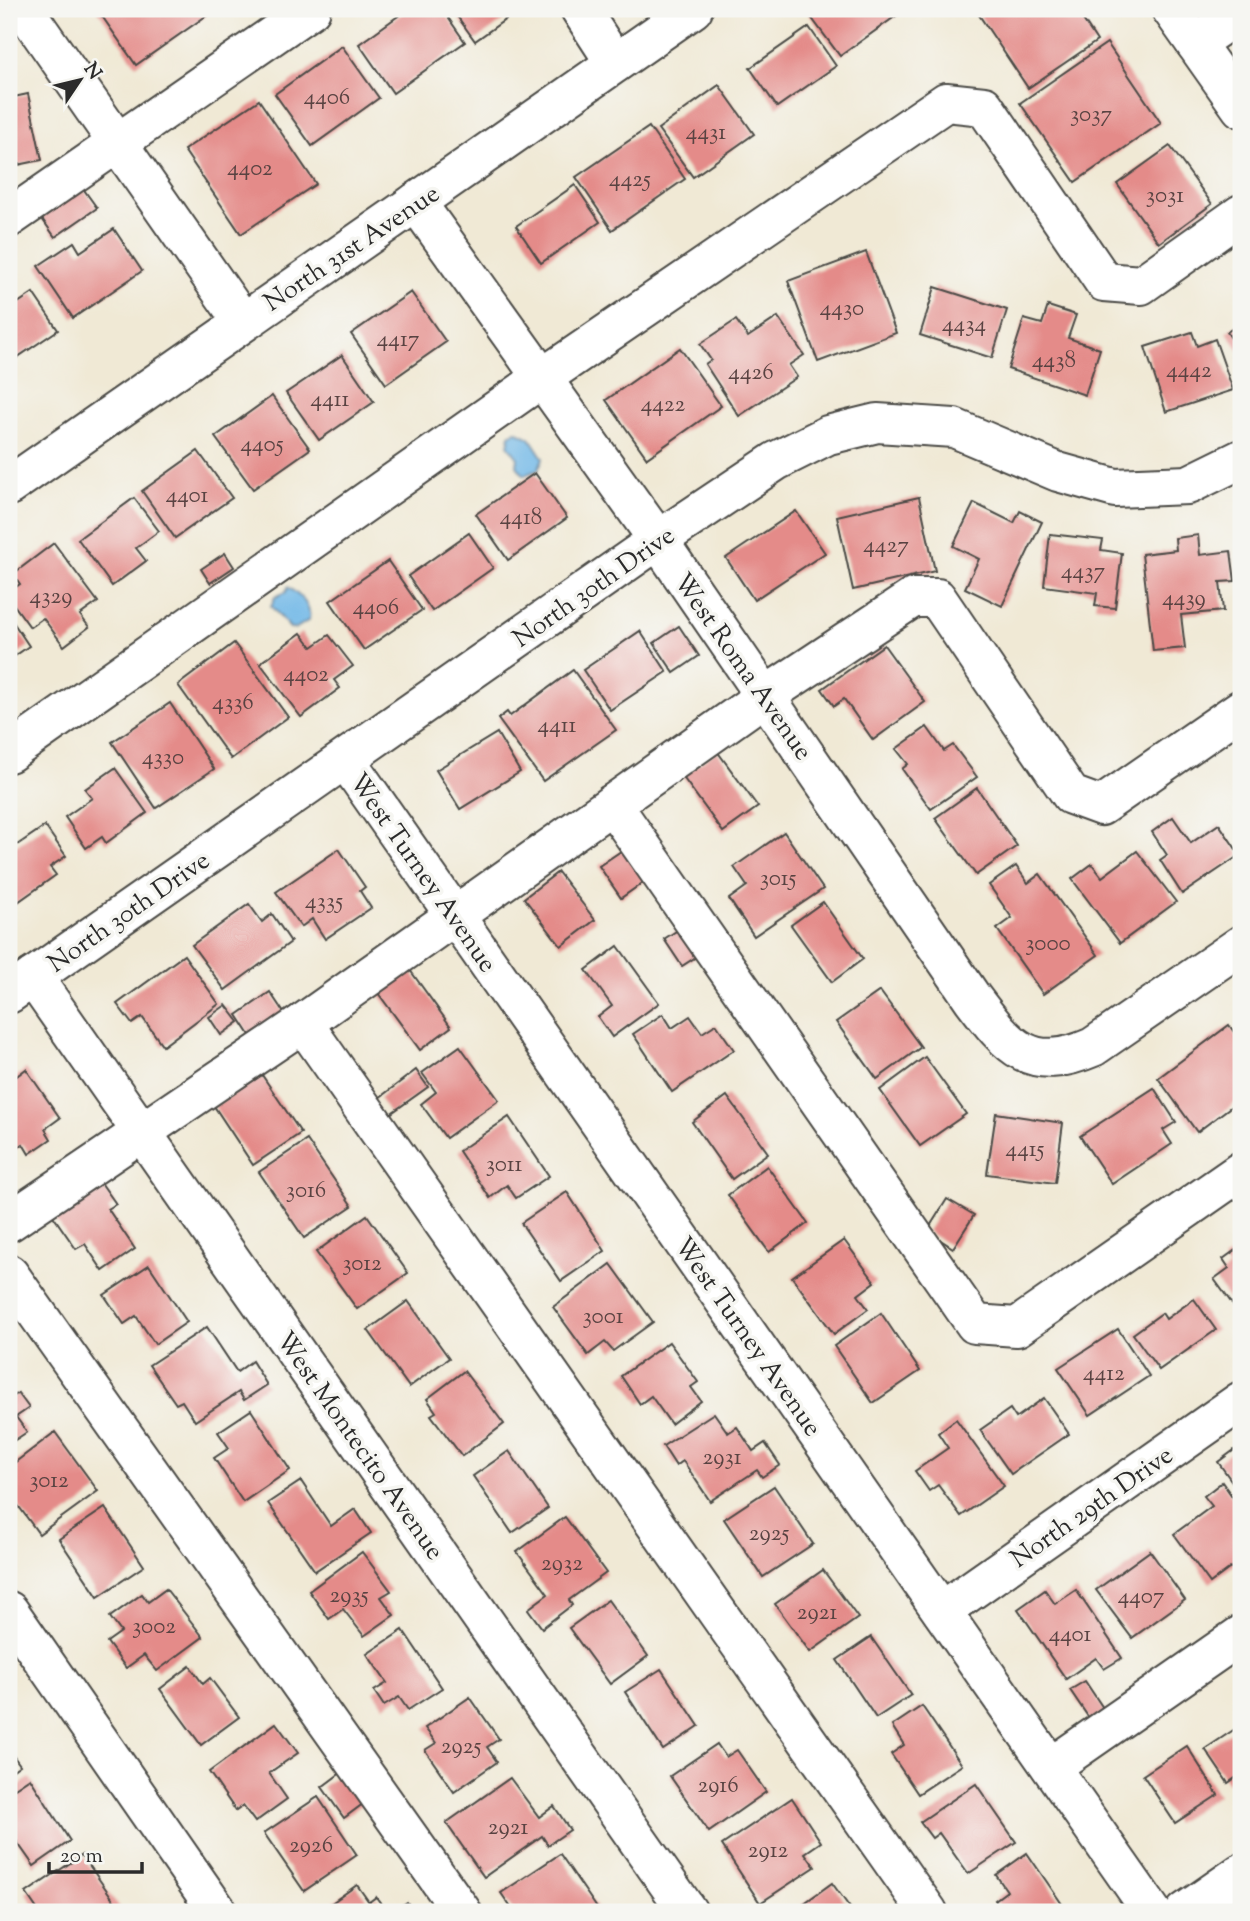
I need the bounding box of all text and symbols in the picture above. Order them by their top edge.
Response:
north arrow [46,46,116,116]
text: N [76,58,107,86]
house number: 4406 [304,82,350,115]
house number: 3037 [1070,99,1113,132]
house number: 4431 [686,117,726,150]
house number: 4402 [227,153,273,186]
house number: 4425 [609,164,651,197]
street label: North 31st Avenue [257,176,448,322]
house number: 3031 [1146,180,1184,213]
house number: 4430 [820,293,864,326]
house number: 4434 [942,309,986,342]
house number: 4417 [377,324,420,357]
house number: 4438 [1032,345,1076,378]
house number: 4442 [1166,355,1212,388]
house number: 4426 [728,357,774,390]
house number: 4411 [311,384,350,417]
house number: 4422 [641,389,686,422]
house number: 4405 [240,429,284,462]
house number: 4401 [166,480,209,513]
house number: 4418 [500,502,542,535]
street label: North 30th Drive [506,518,683,658]
house number: 4427 [863,530,909,563]
house number: 4437 [1061,556,1105,589]
street label: West Roma Avenue [663,566,821,769]
house number: 4329 [30,581,72,614]
house number: 4439 [1162,583,1206,616]
house number: 4406 [353,592,399,625]
house number: 4402 [283,659,329,692]
house number: 4336 [212,687,254,720]
house number: 4411 [538,710,577,743]
house number: 4330 [142,742,184,775]
street label: West Turney Avenue [339,766,505,981]
street label: North 30th Drive [41,843,218,983]
house number: 3015 [760,863,796,896]
house number: 4335 [305,886,343,919]
house number: 3000 [1025,928,1071,961]
house number: 4415 [1006,1134,1045,1167]
house number: 3011 [486,1149,523,1182]
house number: 3016 [286,1175,326,1208]
street label: West Turney Avenue [664,1230,830,1445]
house number: 3012 [342,1248,382,1281]
house number: 3001 [582,1301,624,1334]
street label: West Montecito Avenue [266,1325,452,1568]
house number: 4412 [1083,1358,1125,1391]
street label: North 29th Drive [1004,1438,1181,1578]
house number: 2931 [702,1442,742,1475]
house number: 3012 [29,1465,69,1498]
house number: 2925 [749,1518,789,1551]
house number: 2932 [541,1548,583,1581]
house number: 2935 [329,1580,369,1613]
house number: 4407 [1118,1581,1165,1614]
house number: 2921 [797,1597,837,1630]
house number: 3002 [132,1611,176,1644]
house number: 4401 [1049,1619,1092,1652]
house number: 2925 [441,1731,481,1764]
house number: 2916 [697,1770,739,1803]
house number: 2921 [488,1812,528,1845]
scale bar [49,1830,142,1874]
house number: 2926 [289,1830,333,1863]
house number: 2912 [748,1835,788,1868]
text: 20 m [60,1842,103,1872]

